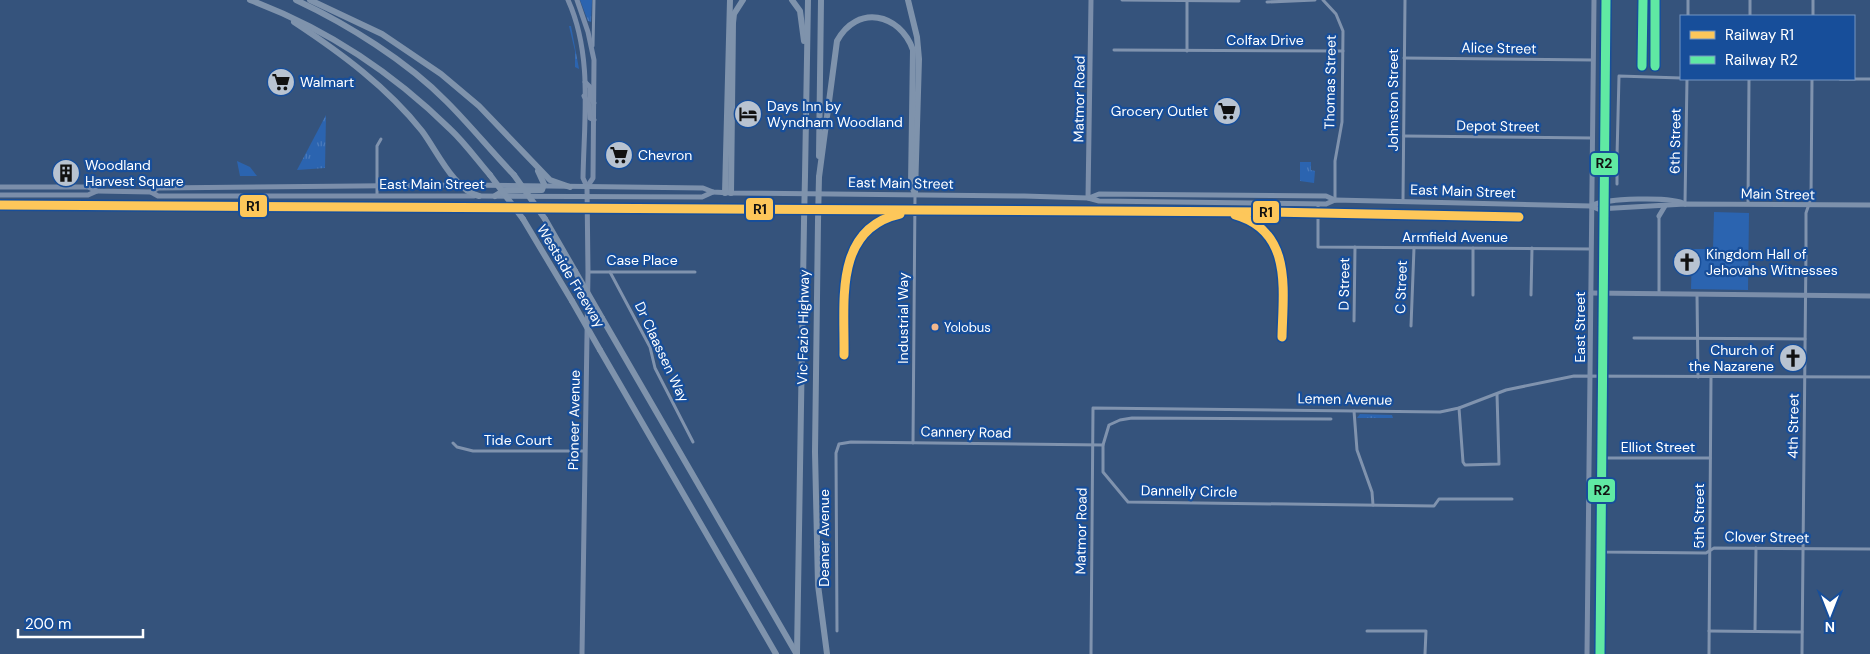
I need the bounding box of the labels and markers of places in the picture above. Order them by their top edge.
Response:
supermarket icon: Walmart [266,67,296,97]
place label: Walmart [300,73,354,91]
supermarket icon: Grocery Outlet [1212,96,1242,126]
place label: Days Inn by Wyndham Woodland [767,97,903,131]
hotel icon: Days Inn by Wyndham Woodland [733,99,763,129]
place label: Grocery Outlet [1111,102,1208,120]
supermarket icon: Chevron [604,140,634,170]
place label: Chevron [638,146,692,164]
place label: Woodland Harvest Square [85,156,184,190]
building icon: Woodland Harvest Square [51,158,81,188]
place label: Kingdom Hall of Jehovahs Witnesses [1706,245,1838,279]
church icon: Kingdom Hall of Jehovahs Witnesses [1672,247,1702,277]
place label: Yolobus [944,319,991,336]
marker: Yolobus [930,322,940,332]
place label: Church of the Nazarene [1689,341,1774,375]
church icon: Church of the Nazarene [1778,343,1808,373]

